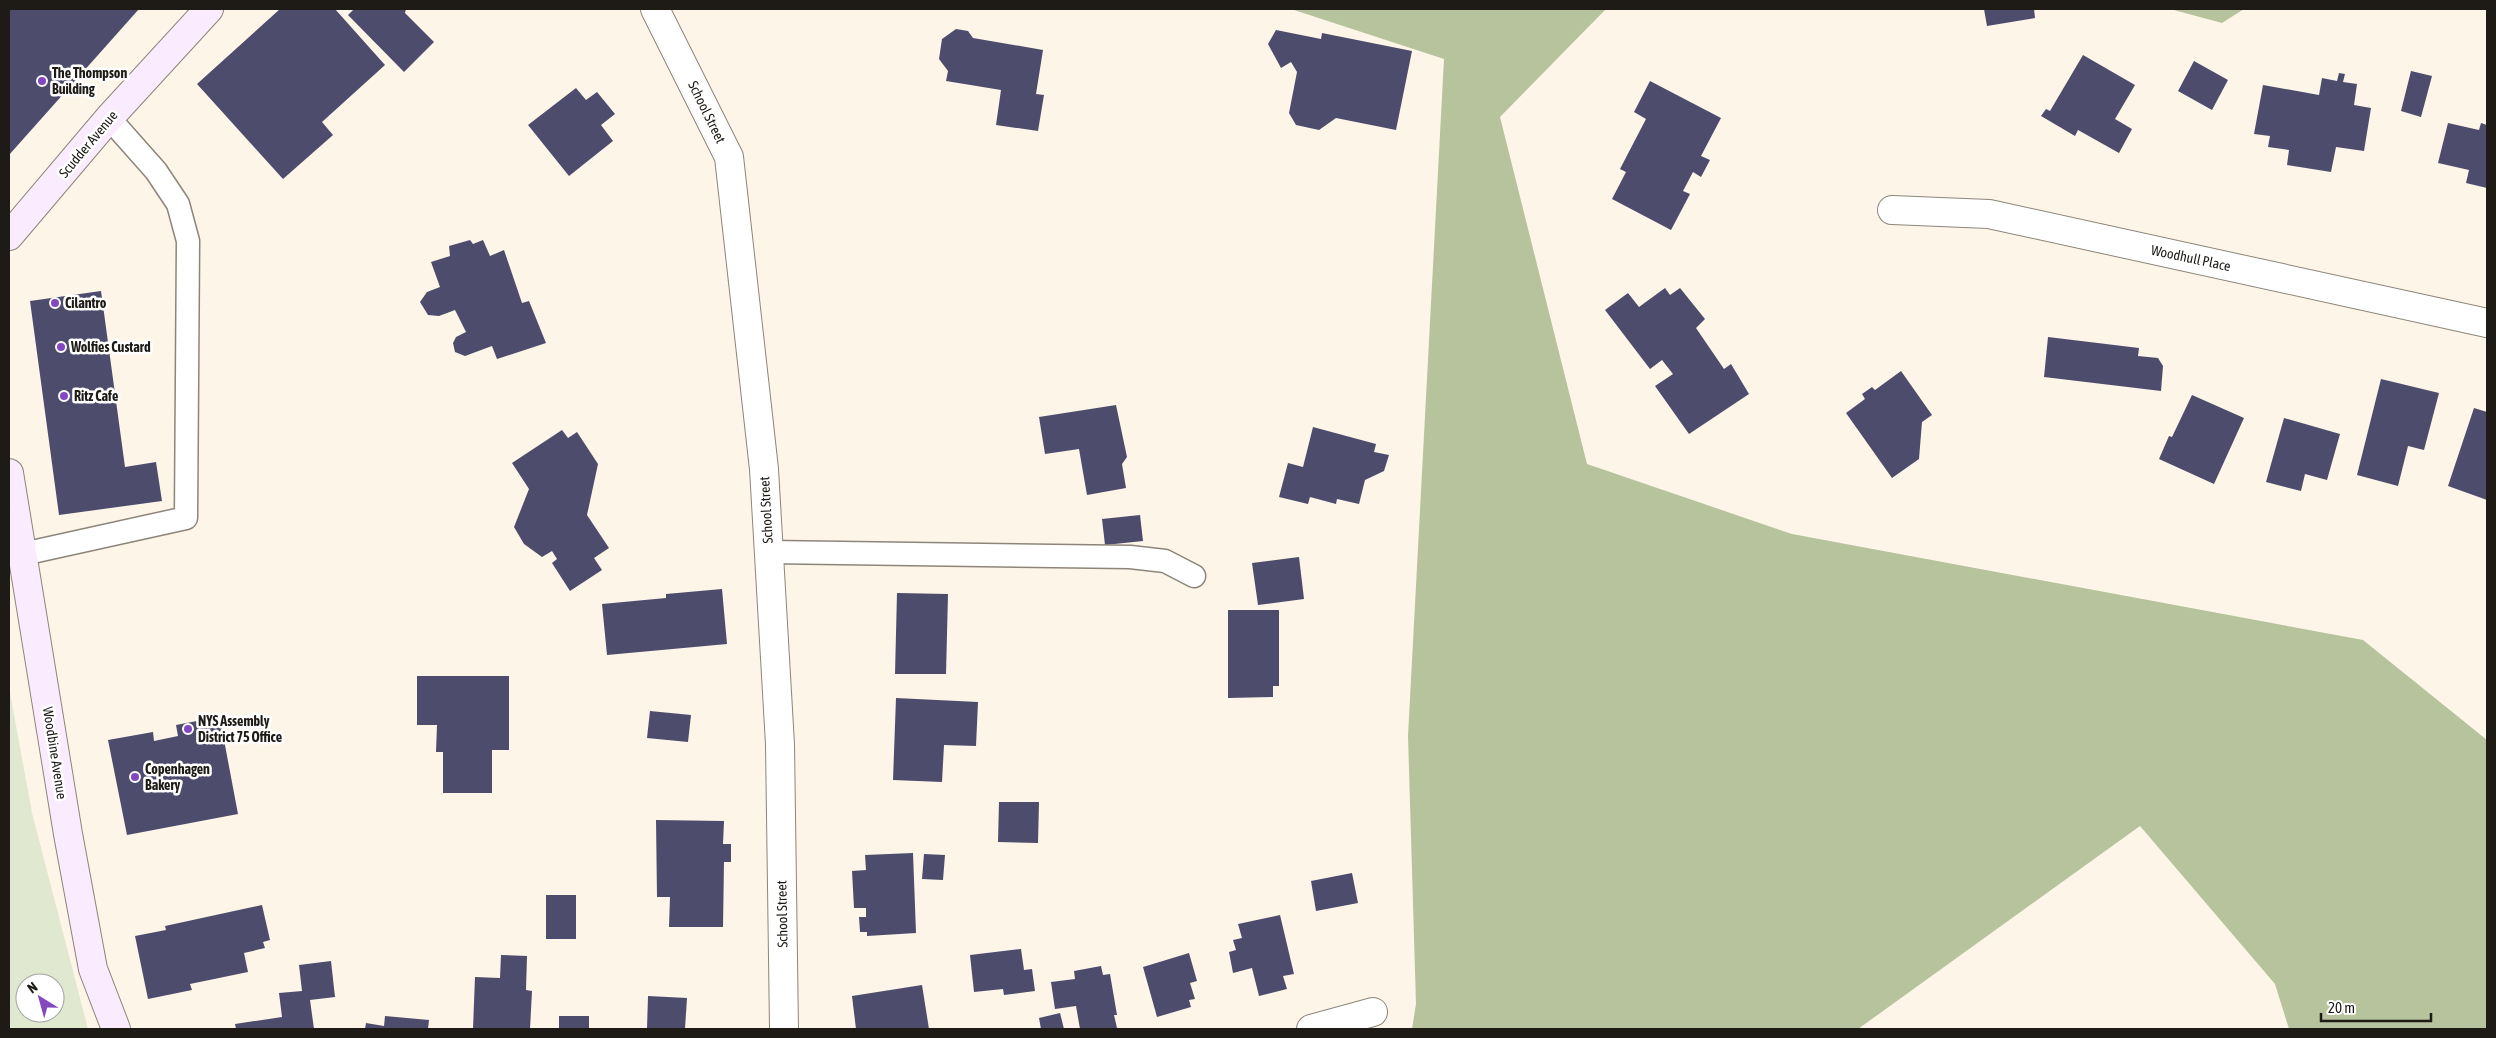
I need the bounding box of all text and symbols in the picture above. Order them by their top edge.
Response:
place label: The Thompson Building [52,65,127,97]
marker: The Thompson Building [36,75,48,87]
street label: School Street [685,78,729,146]
street label: Scudder Avenue [55,107,121,181]
street label: Woodhull Place [2150,242,2232,274]
place label: Cilantro [65,295,107,311]
marker: Cilantro [49,297,61,309]
place label: Wolfies Custard [70,339,151,355]
marker: Wolfies Custard [55,341,67,353]
place label: Ritz Cafe [74,388,118,404]
marker: Ritz Cafe [58,390,70,402]
street label: School Street [756,476,776,544]
street label: Woodbine Avenue [40,706,70,800]
place label: NYS Assembly District 75 Office [198,713,282,745]
marker: NYS Assembly District 75 Office [182,723,194,735]
place label: Copenhagen Bakery [145,761,210,793]
marker: Copenhagen Bakery [129,771,141,783]
street label: School Street [773,880,791,948]
north arrow [15,973,65,1023]
text: N [24,979,40,996]
scale bar [2321,990,2431,1022]
text: 20 m [2328,999,2355,1016]

